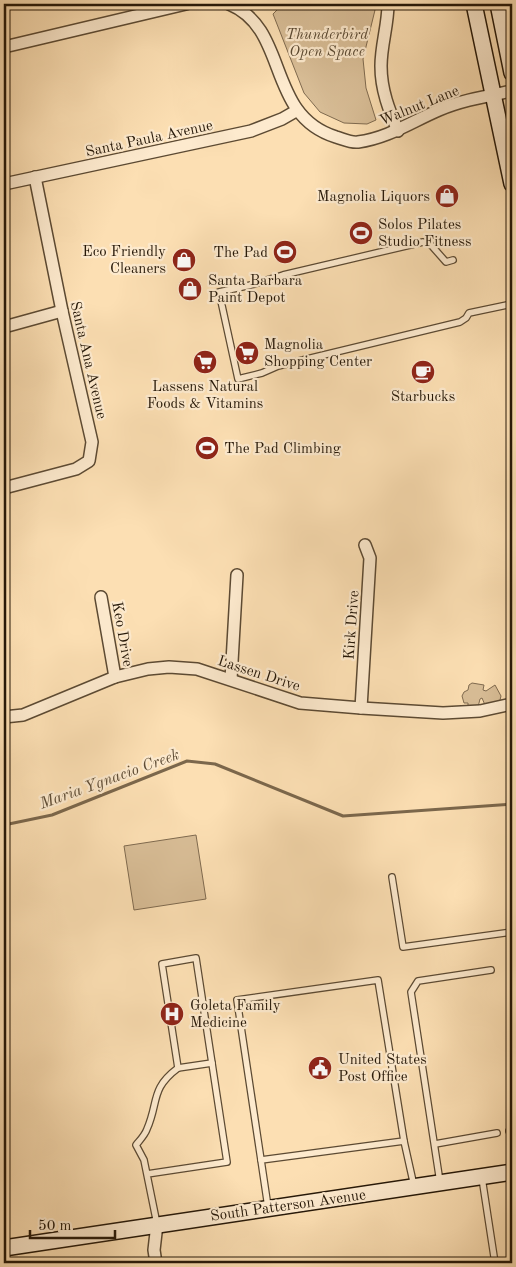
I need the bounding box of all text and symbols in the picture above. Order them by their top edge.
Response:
park label: Thunderbird Open Space [286,28,369,60]
street label: Walnut Lane [378,84,462,129]
street label: Santa Paula Avenue [84,119,215,160]
shop icon: Magnolia Liquors [434,183,460,209]
place label: Magnolia Liquors [317,190,430,205]
place label: Solos Pilates Studio Fitness [378,218,472,250]
sports icon: Solos Pilates Studio Fitness [348,220,374,246]
sports icon: The Pad [272,239,298,265]
place label: Eco Friendly Cleaners [82,245,166,277]
place label: The Pad [213,246,268,261]
shop icon: Eco Friendly Cleaners [171,247,197,273]
place label: Santa Barbara Paint Depot [208,274,303,306]
shop icon: Santa Barbara Paint Depot [177,276,203,302]
street label: Santa Ana Avenue [67,300,108,421]
place label: Magnolia Shopping Center [264,338,372,370]
supermarket icon: Magnolia Shopping Center [234,340,260,366]
supermarket icon: Lassens Natural Foods & Vitamins [192,349,218,375]
cafe icon: Starbucks [410,359,436,385]
place label: Lassens Natural Foods & Vitamins [147,380,263,412]
place label: Starbucks [391,390,455,405]
sports icon: The Pad Climbing [194,435,220,461]
place label: The Pad Climbing [224,442,341,457]
street label: Kirk Drive [343,590,362,660]
street label: Keo Drive [108,600,135,668]
street label: Lassen Drive [215,654,302,695]
water label: Maria Ygnacio Creek [37,747,182,813]
place label: Goleta Family Medicine [190,999,281,1031]
hospital icon: Goleta Family Medicine [159,1001,185,1027]
place label: United States Post Office [338,1053,427,1085]
public building icon: United States Post Office [307,1055,333,1081]
street label: South Patterson Avenue [210,1188,367,1225]
scale bar [30,1207,115,1239]
text: 50 m [38,1219,72,1234]

